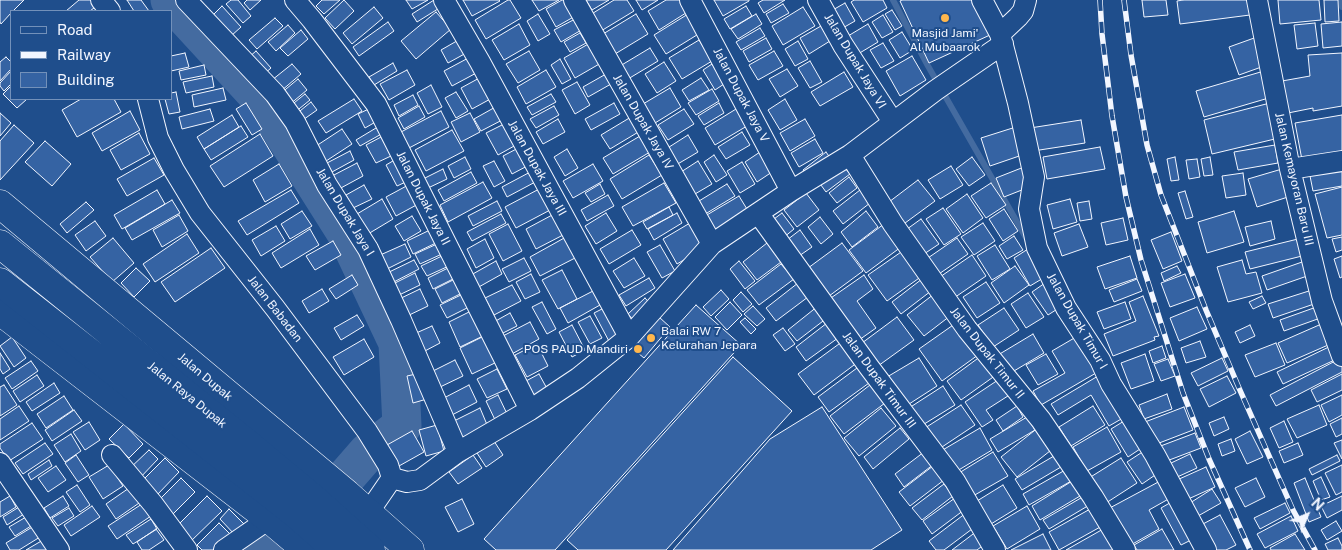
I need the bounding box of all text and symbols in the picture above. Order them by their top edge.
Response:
legend [10,10,172,100]
street label: Jalan Dupak Jaya VI [821,11,889,111]
marker: Masjid Jami' Al Mubaarok [939,12,951,24]
text: Road [57,21,93,38]
place label: Masjid Jami' Al Mubaarok [909,26,981,54]
street label: Jalan Dupak Jaya V [710,45,772,145]
text: Railway [57,46,111,63]
text: Building [57,71,115,88]
street label: Jalan Dupak Jaya IV [610,71,676,173]
street label: Jalan Kemayoran Baru III [1272,111,1316,247]
street label: Jalan Dupak Jaya III [505,118,569,218]
street label: Jalan Dupak Jaya II [393,148,453,248]
street label: Jalan Dupak Jaya I [313,165,377,259]
street label: Jalan Dupak Timur I [1044,270,1110,372]
street label: Jalan Babadan [245,273,305,345]
street label: Jalan Dupak Timur II [947,304,1027,402]
place label: Balai RW 7 Kelurahan Jepara [661,324,757,352]
street label: Jalan Dupak Timur III [839,329,919,431]
marker: Balai RW 7 Kelurahan Jepara [645,332,657,344]
place label: POS PAUD Mandiri [524,342,628,356]
marker: POS PAUD Mandiri [632,343,644,355]
street label: Jalan Dupak [175,350,235,404]
street label: Jalan Raya Dupak [145,359,229,431]
north arrow [1282,490,1332,540]
text: N [1308,495,1327,514]

